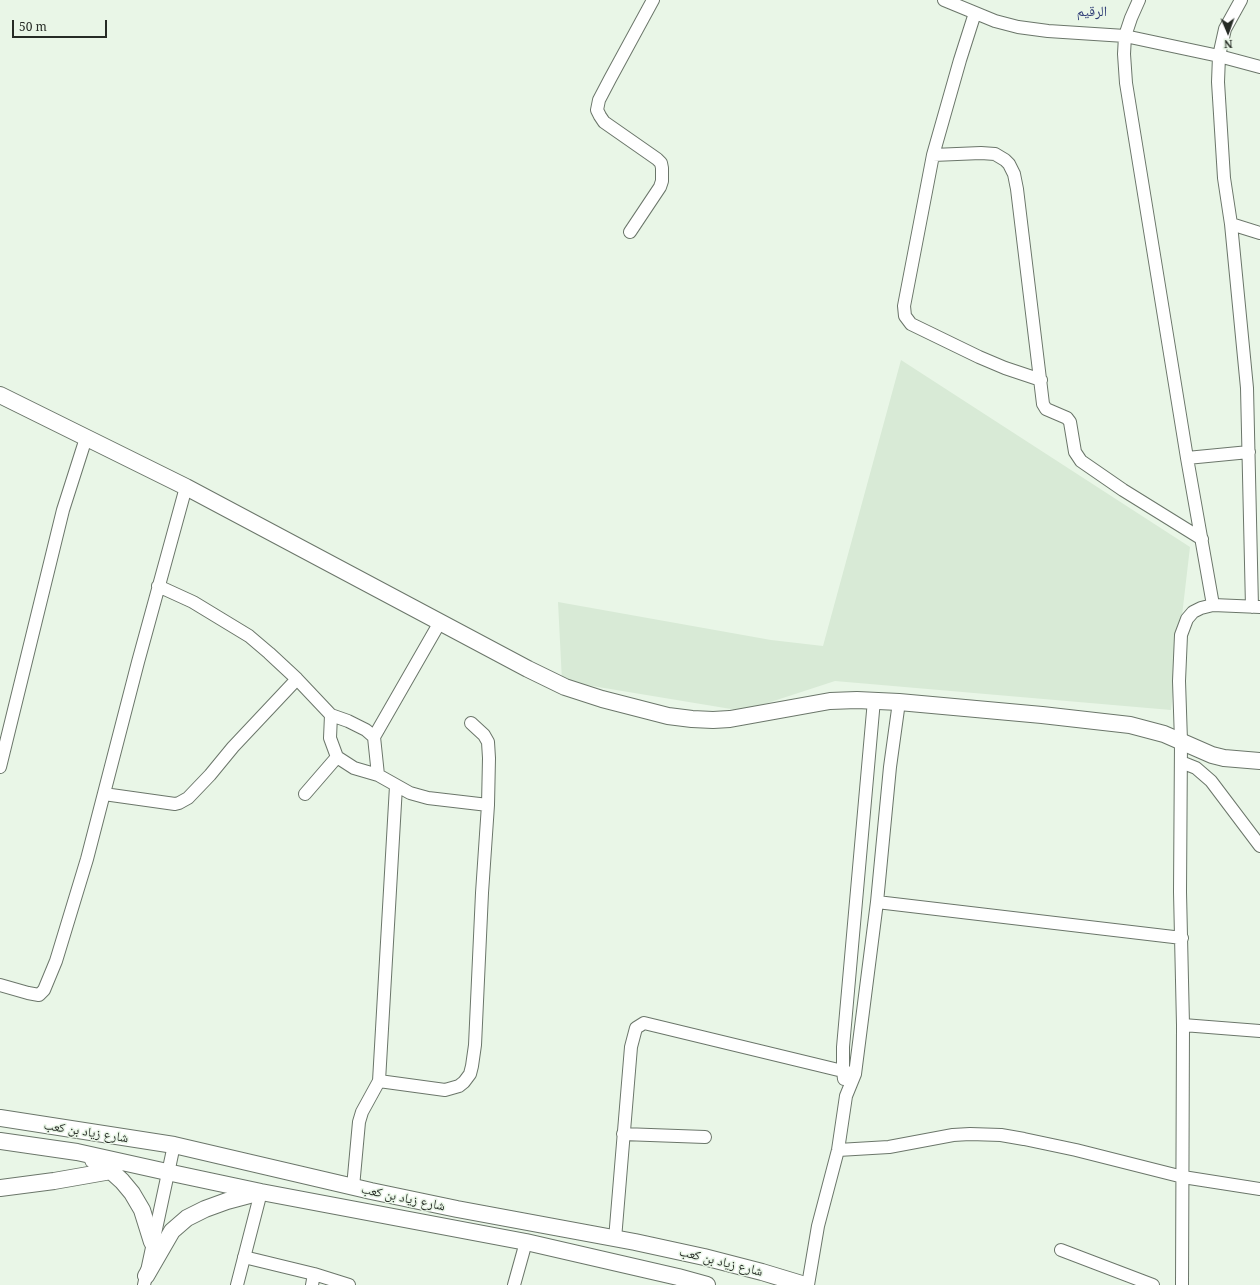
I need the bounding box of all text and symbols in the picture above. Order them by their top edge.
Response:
district label: الرقيم [1077,4,1107,20]
scale bar [14,12,109,38]
north arrow [1208,12,1248,52]
text: 50 m [19,18,47,35]
text: N [1224,37,1233,52]
street label: شارع زياد بن كعب [43,1118,129,1146]
street label: شارع زياد بن كعب [360,1181,446,1215]
street label: شارع زياد بن كعب [678,1244,764,1280]

